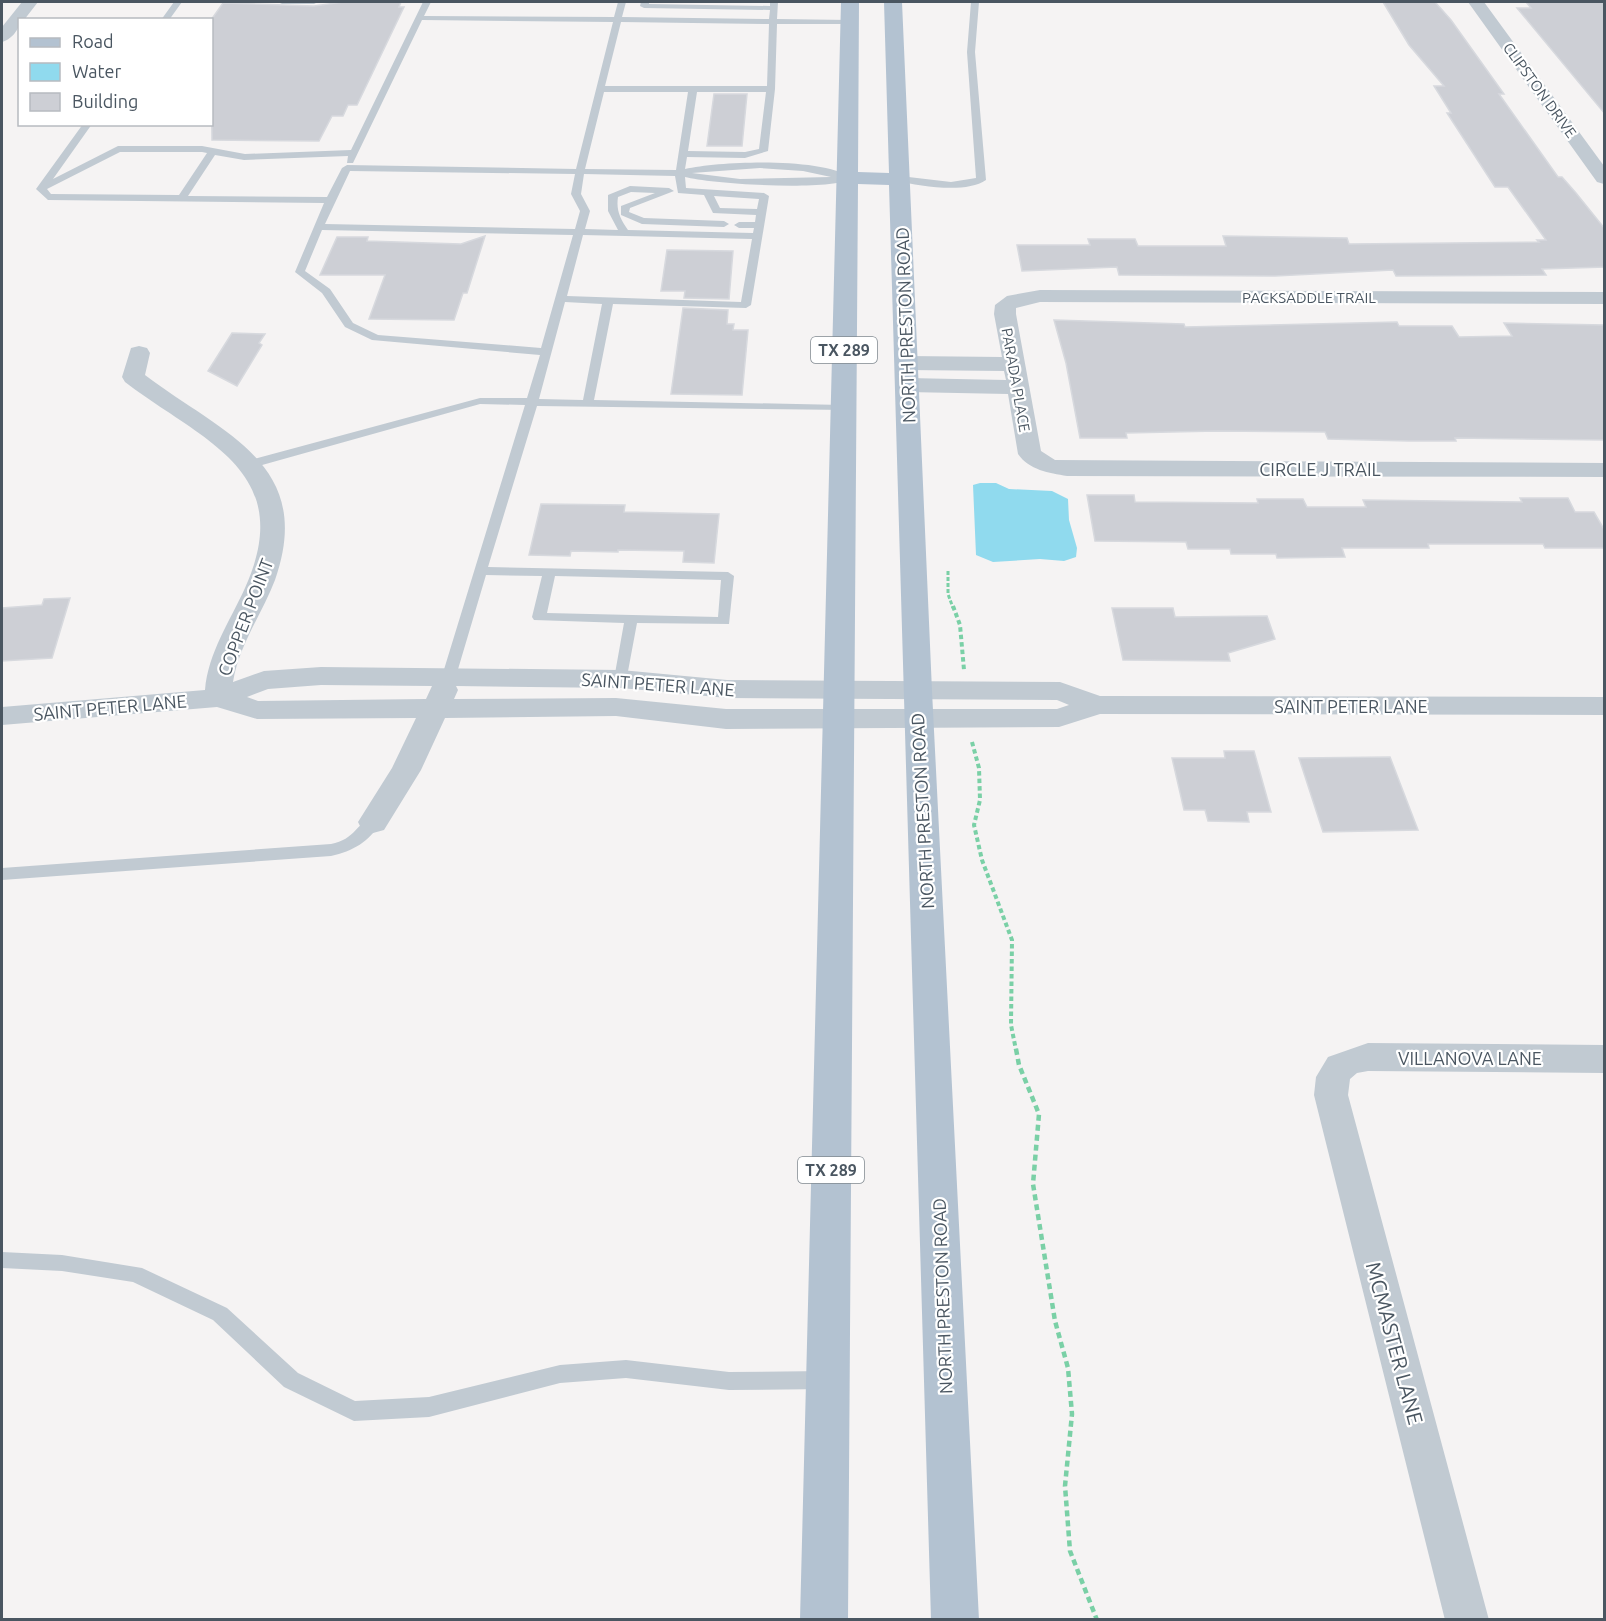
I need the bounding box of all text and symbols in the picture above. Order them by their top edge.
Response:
legend [18,18,213,126]
text: Road [72,31,114,51]
street label: CLIPSTON DRIVE [1500,39,1580,141]
text: Water [72,61,122,81]
text: Building [72,91,138,111]
street label: NORTH PRESTON ROAD [892,227,918,423]
street label: PACKSADDLE TRAIL [1242,289,1376,306]
street label: PARADA PLACE [998,327,1034,433]
road number: TX 289 [811,337,877,363]
street label: CIRCLE J TRAIL [1259,459,1381,479]
street label: COPPER POINT [213,556,277,678]
street label: SAINT PETER LANE [581,669,735,699]
street label: SAINT PETER LANE [33,690,187,724]
street label: SAINT PETER LANE [1274,696,1428,716]
street label: NORTH PRESTON ROAD [907,712,937,910]
street label: VILLANOVA LANE [1398,1048,1542,1068]
road number: TX 289 [798,1157,864,1183]
street label: NORTH PRESTON ROAD [929,1198,955,1394]
street label: MCMASTER LANE [1362,1259,1428,1427]

